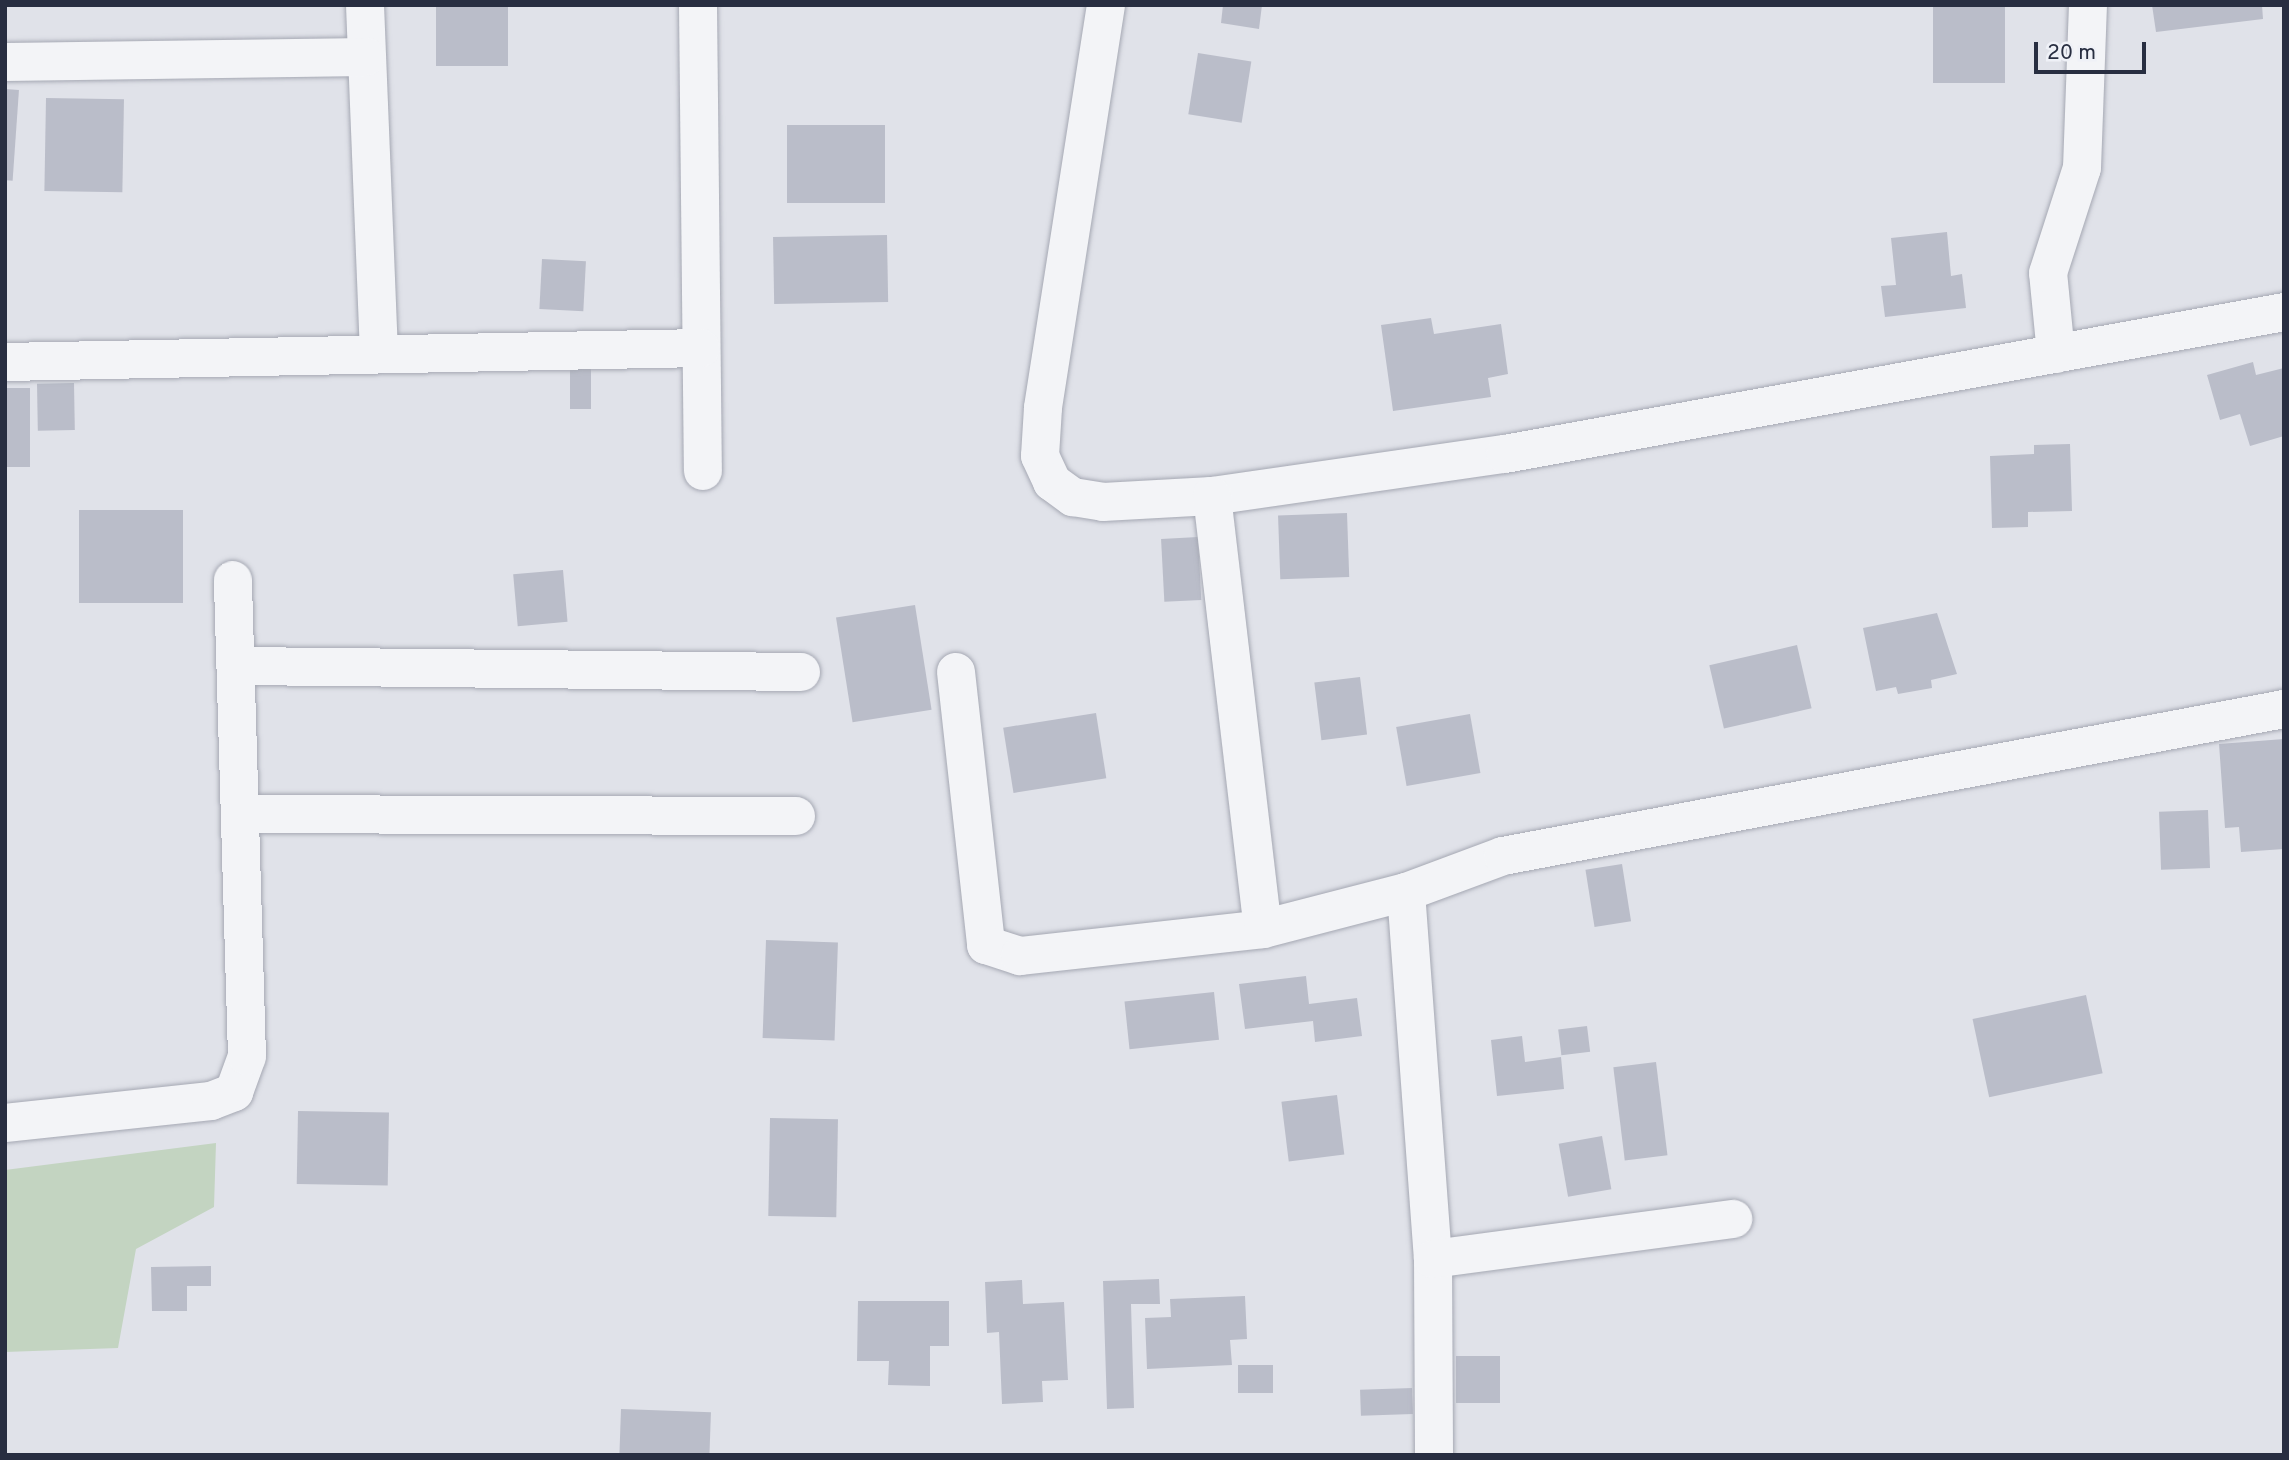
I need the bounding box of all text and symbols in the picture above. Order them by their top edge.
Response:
scale bar [2037,28,2149,72]
text: 20 m [2047,40,2096,67]

